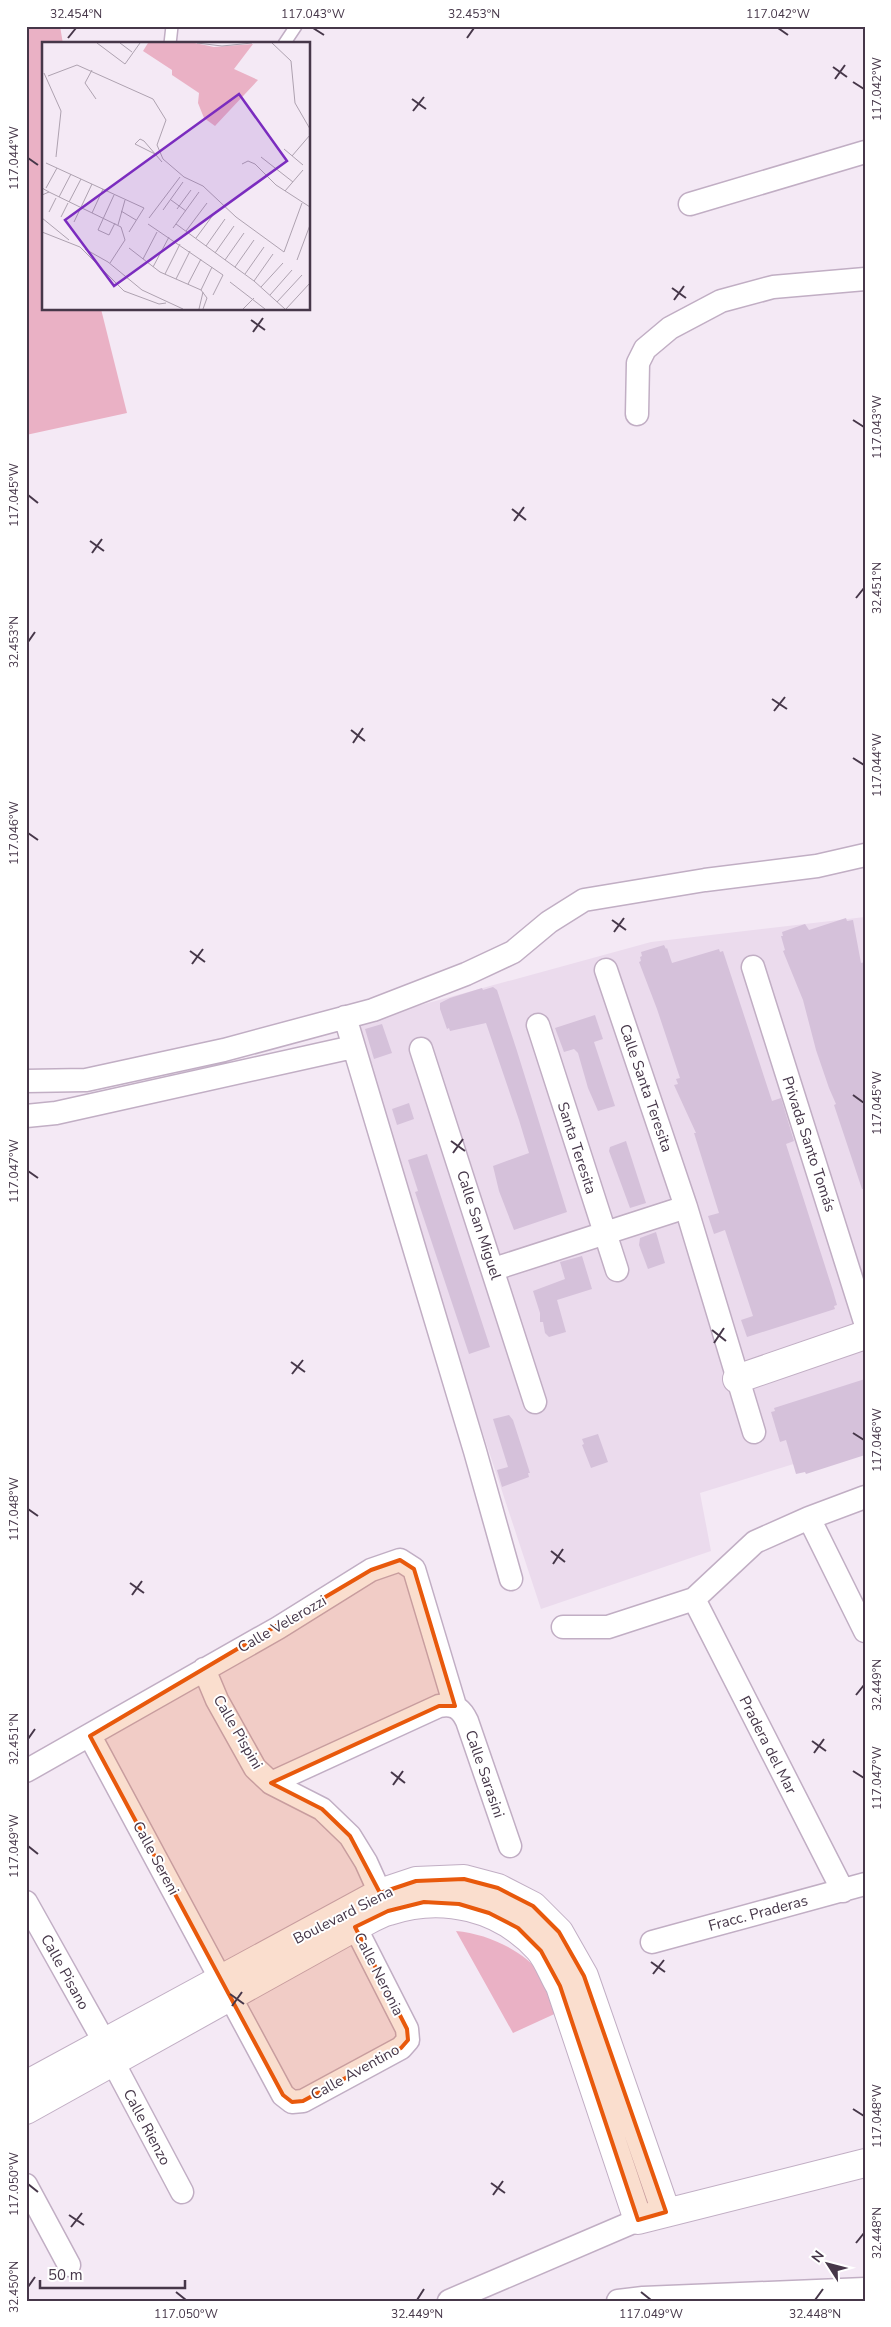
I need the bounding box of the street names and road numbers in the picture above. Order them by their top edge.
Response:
street label: Calle Santa Teresita [615,1021,677,1155]
street label: Privada Santo Tomás [778,1074,840,1214]
street label: Santa Teresita [553,1099,601,1197]
street label: Calle San Miguel [452,1168,506,1283]
street label: Calle Velerozzi [234,1591,330,1657]
street label: Calle Pispini [209,1691,267,1773]
street label: Pradera del Mar [735,1693,802,1798]
street label: Calle Sarasini [461,1727,509,1821]
street label: Calle Sereni [128,1818,184,1898]
street label: Boulevard Siena [290,1881,396,1949]
street label: Fracc. Praderas [706,1890,810,1936]
street label: Calle Neronia [349,1929,409,2019]
street label: Calle Pisano [36,1931,94,2013]
street label: Calle Aventino [307,2039,403,2105]
street label: Calle Rienzo [119,2085,175,2169]

